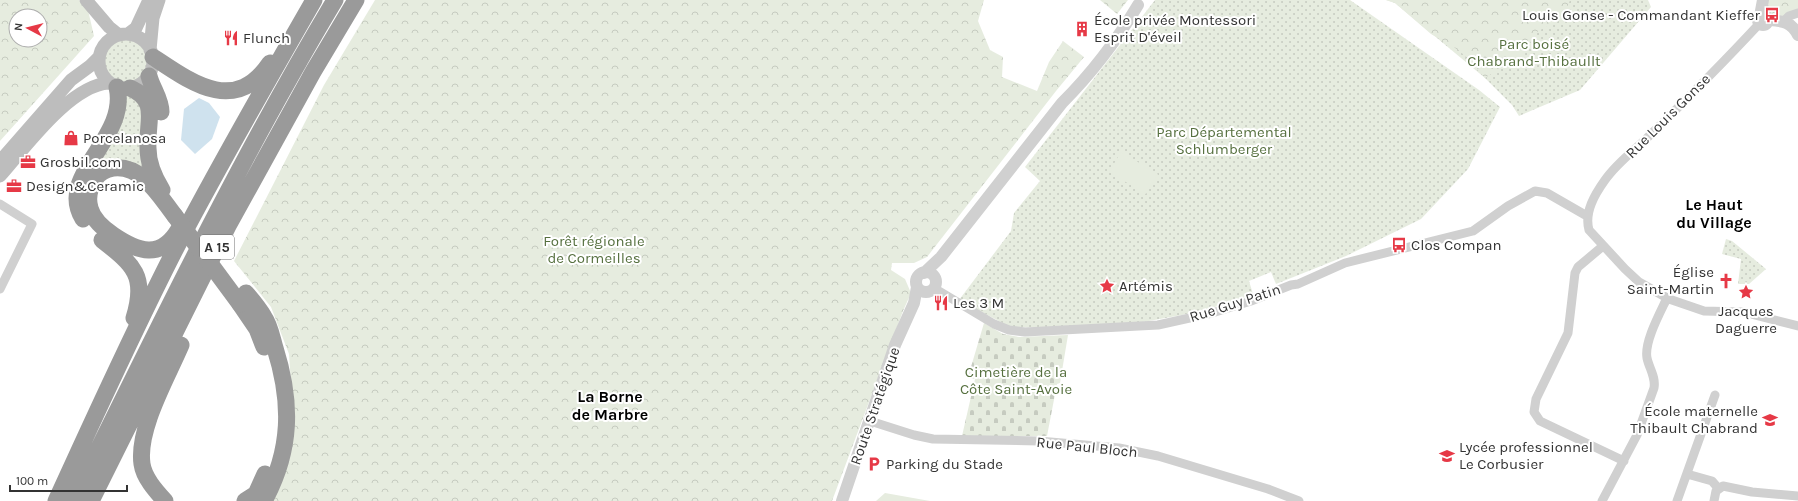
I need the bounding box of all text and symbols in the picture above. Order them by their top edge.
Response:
place label: Louis Gonse - Commandant Kieffer [1522,6,1761,24]
bus stop icon: Louis Gonse - Commandant Kieffer [1763,6,1781,24]
north arrow [8,8,48,48]
place label: École privée Montessori Esprit D'éveil [1094,11,1256,46]
building icon: École privée Montessori Esprit D'éveil [1073,20,1091,38]
text: N [12,22,26,32]
restaurant icon: Flunch [222,29,240,47]
place label: Flunch [243,29,290,47]
park label: Parc boisé Chabrand-Thibaullt [1467,35,1601,70]
street label: Rue Louis Gonse [1622,70,1714,162]
park label: Parc Départemental Schlumberger [1156,123,1292,158]
shop icon: Porcelanosa [62,129,80,147]
place label: Porcelanosa [83,129,166,147]
office icon: Grosbil.com [19,153,37,171]
place label: Grosbil.com [40,153,121,171]
office icon: Design&Ceramic [5,177,23,195]
place label: Design&Ceramic [26,177,144,195]
district label: Le Haut du Village [1676,195,1752,232]
park label: Forêt régionale de Cormeilles [543,232,645,267]
road number: A 15 [200,235,234,259]
bus stop icon: Clos Compan [1390,236,1408,254]
place label: Clos Compan [1411,236,1502,254]
place label: Église Saint-Martin [1627,263,1714,298]
church icon: Église Saint-Martin [1717,272,1735,290]
place icon: Artémis [1098,277,1116,295]
place label: Artémis [1119,277,1173,295]
street label: Rue Guy Patin [1187,280,1283,326]
place icon: Jacques Daguerre [1737,283,1755,301]
restaurant icon: Les 3 M [932,294,950,312]
place label: Les 3 M [953,294,1004,312]
place label: Jacques Daguerre [1715,302,1777,337]
street label: Route Stratégique [846,345,904,467]
park label: Cimetière de la Côte Saint-Avoie [960,363,1072,398]
district label: La Borne de Marbre [572,387,648,424]
place label: École maternelle Thibault Chabrand [1630,402,1758,437]
school or university icon: École maternelle Thibault Chabrand [1761,411,1779,429]
street label: Rue Paul Bloch [1036,433,1138,461]
place label: Lycée professionnel Le Corbusier [1459,438,1593,473]
school or university icon: Lycée professionnel Le Corbusier [1438,447,1456,465]
parking icon: Parking du Stade [865,455,883,473]
place label: Parking du Stade [886,455,1003,473]
scale bar [10,467,127,493]
text: 100 m [16,474,48,488]

